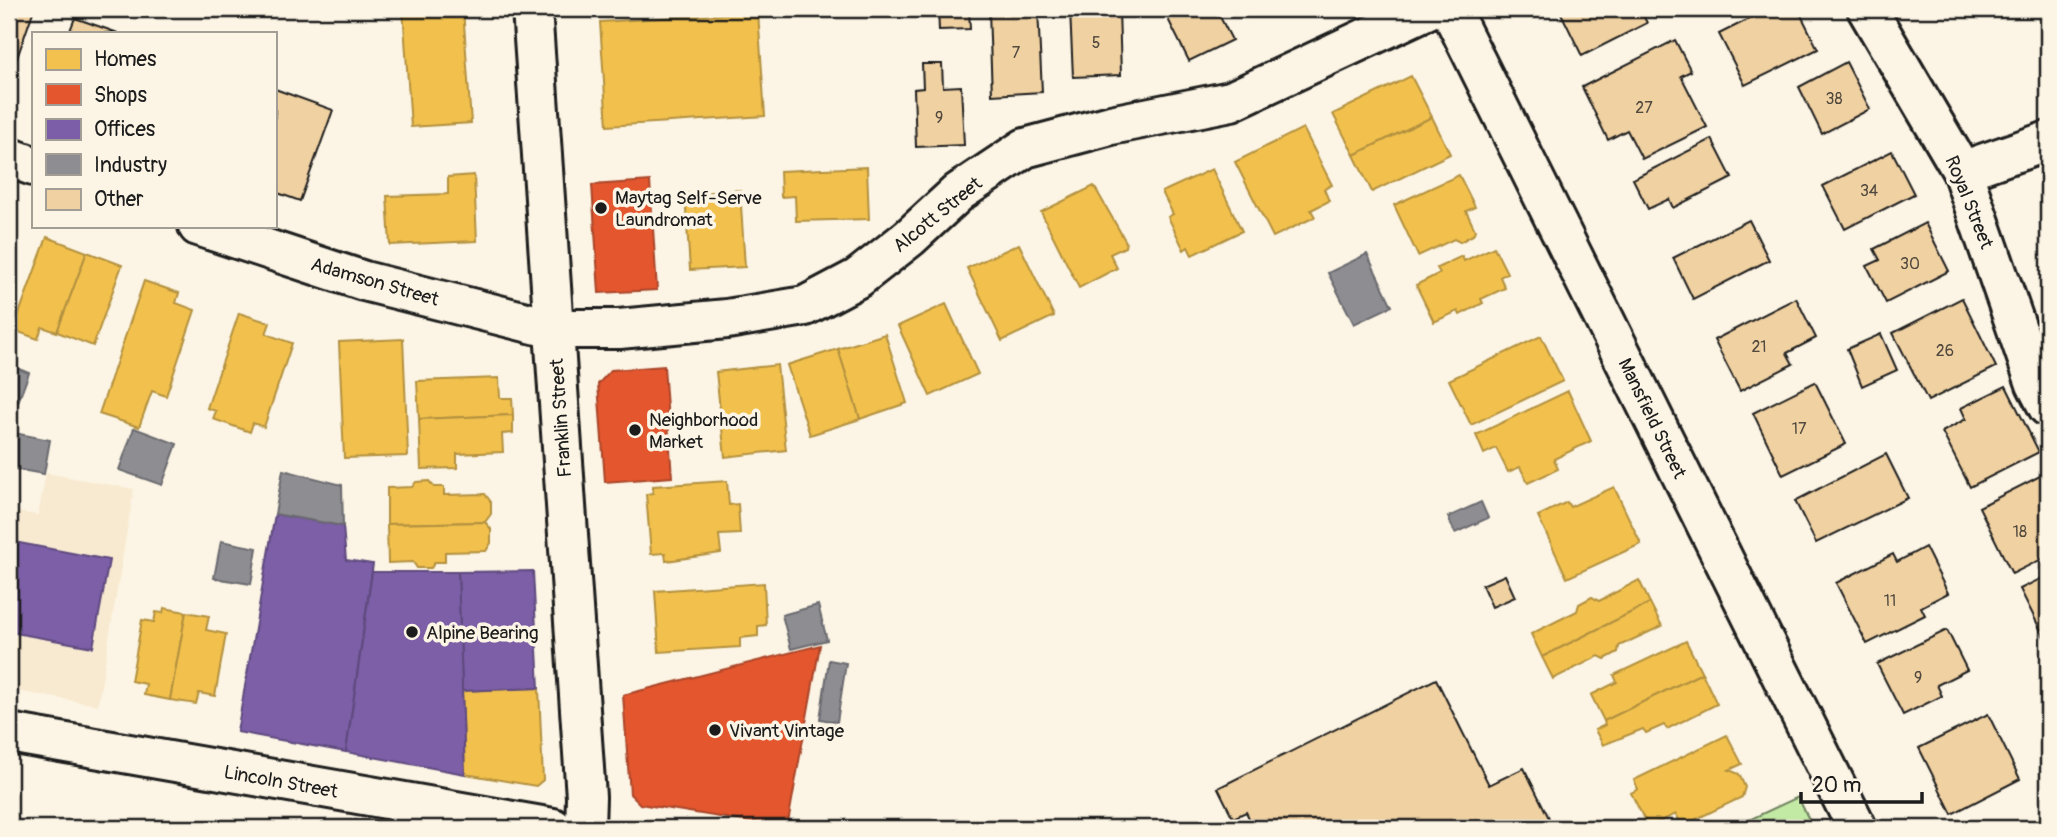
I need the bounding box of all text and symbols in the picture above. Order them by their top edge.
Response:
legend [32,32,276,228]
house number: 5 [1092,33,1100,53]
house number: 7 [1012,43,1021,63]
text: Homes [94,46,157,73]
text: Shops [94,82,147,109]
house number: 38 [1826,89,1843,109]
house number: 27 [1635,98,1653,118]
house number: 9 [935,108,943,128]
text: Offices [94,116,156,143]
text: Industry [94,152,167,179]
street label: Royal Street [1940,152,1999,253]
street label: Alcott Street [888,171,987,258]
house number: 34 [1860,181,1878,201]
text: Other [94,186,144,213]
place label: Maytag Self-Serve Laundromat [615,186,762,232]
marker: Maytag Self-Serve Laundromat [593,200,609,216]
street label: Adamson Street [308,252,442,312]
house number: 30 [1900,254,1920,274]
house number: 21 [1751,337,1767,357]
house number: 26 [1936,341,1954,361]
street label: Mansfield Street [1613,354,1692,483]
street label: Franklin Street [545,357,577,478]
place label: Neighborhood Market [649,408,758,454]
house number: 17 [1792,419,1807,439]
marker: Neighborhood Market [627,422,643,438]
house number: 18 [2013,522,2027,542]
house number: 11 [1884,591,1896,611]
place label: Alpine Bearing [426,621,539,645]
marker: Alpine Bearing [404,624,420,640]
house number: 9 [1914,668,1922,688]
place label: Vivant Vintage [729,719,845,743]
marker: Vivant Vintage [707,722,723,738]
street label: Lincoln Street [222,760,340,804]
scale bar [1801,760,1922,804]
text: 20 m [1812,772,1861,799]

